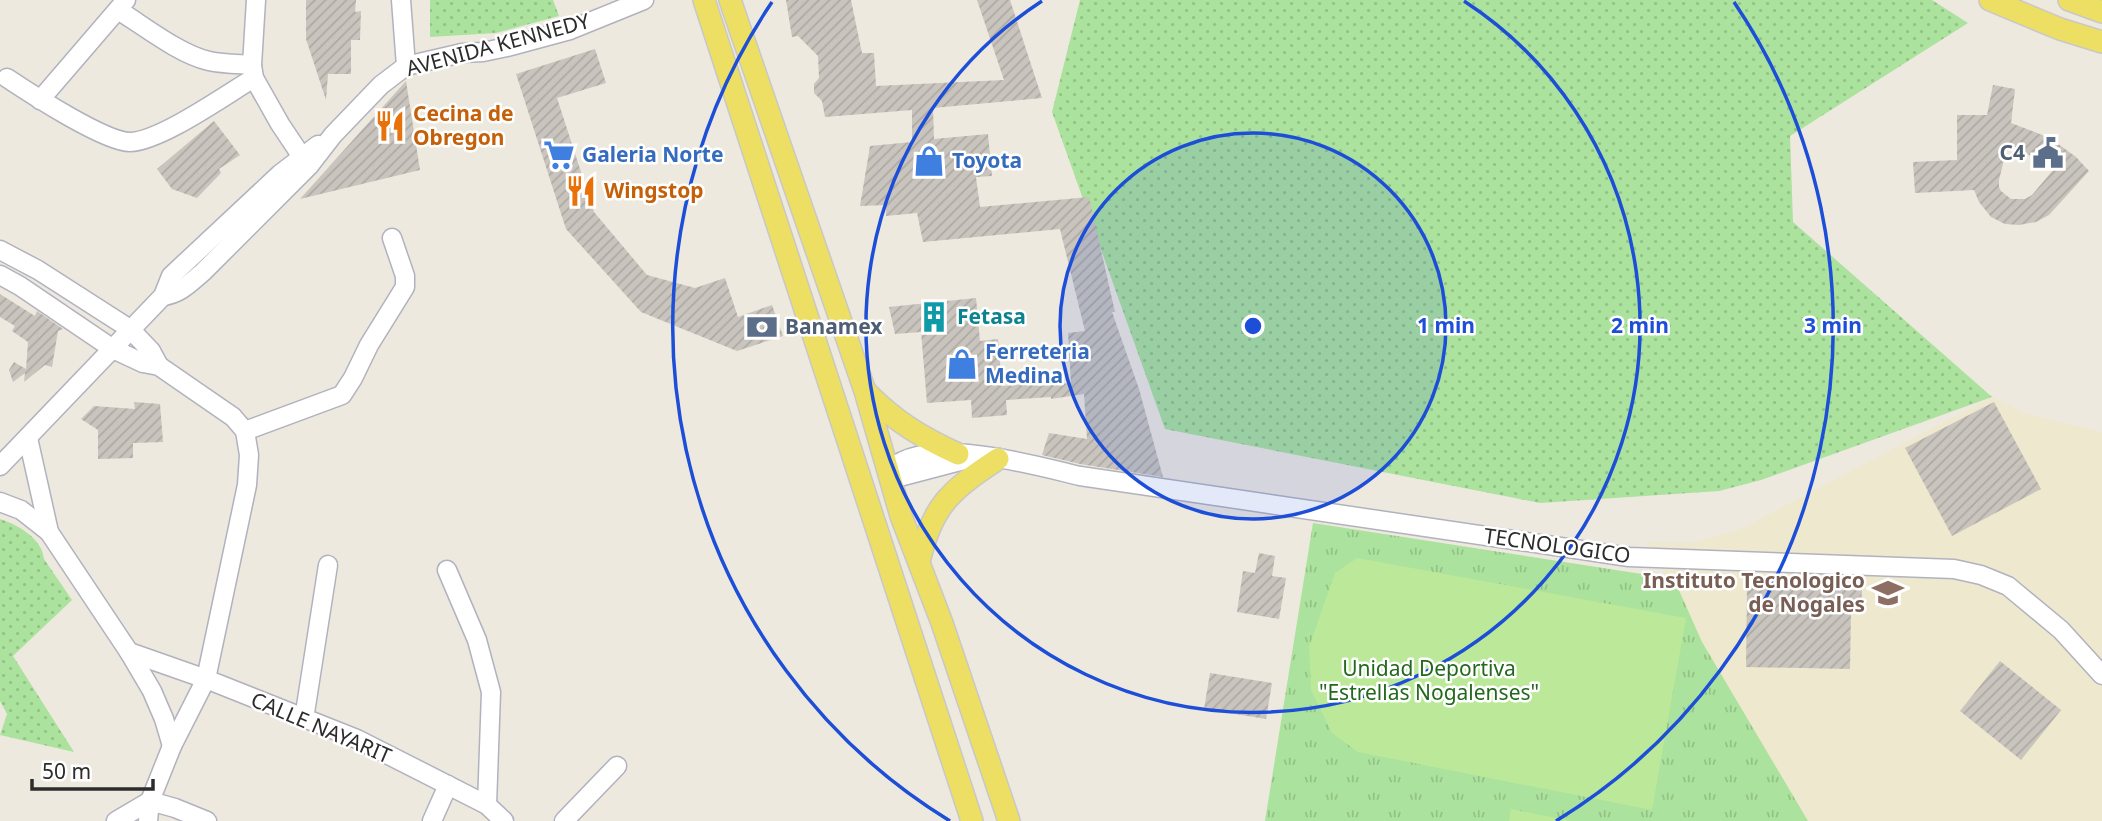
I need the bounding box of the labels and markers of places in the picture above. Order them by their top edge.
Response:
place label: Cecina de Obregon [413,99,514,151]
restaurant icon: Cecina de Obregon [373,109,407,143]
public building icon: C4 [2031,136,2065,170]
supermarket icon: Galeria Norte [542,138,576,172]
place label: C4 [2000,138,2025,166]
place label: Galeria Norte [582,140,724,168]
shop icon: Toyota [912,144,946,178]
place label: Toyota [952,146,1022,174]
restaurant icon: Wingstop [564,174,598,208]
place label: Wingstop [604,176,704,204]
building icon: Fetasa [917,300,951,334]
place label: Fetasa [957,302,1026,330]
bank icon: Banamex [745,310,779,344]
place label: Banamex [785,312,883,340]
centre of rings [1241,314,1265,338]
place label: Ferreteria Medina [985,337,1090,389]
shop icon: Ferreteria Medina [945,347,979,381]
place label: Instituto Tecnologico de Nogales [1643,566,1865,618]
school or university icon: Instituto Tecnologico de Nogales [1871,576,1905,610]

